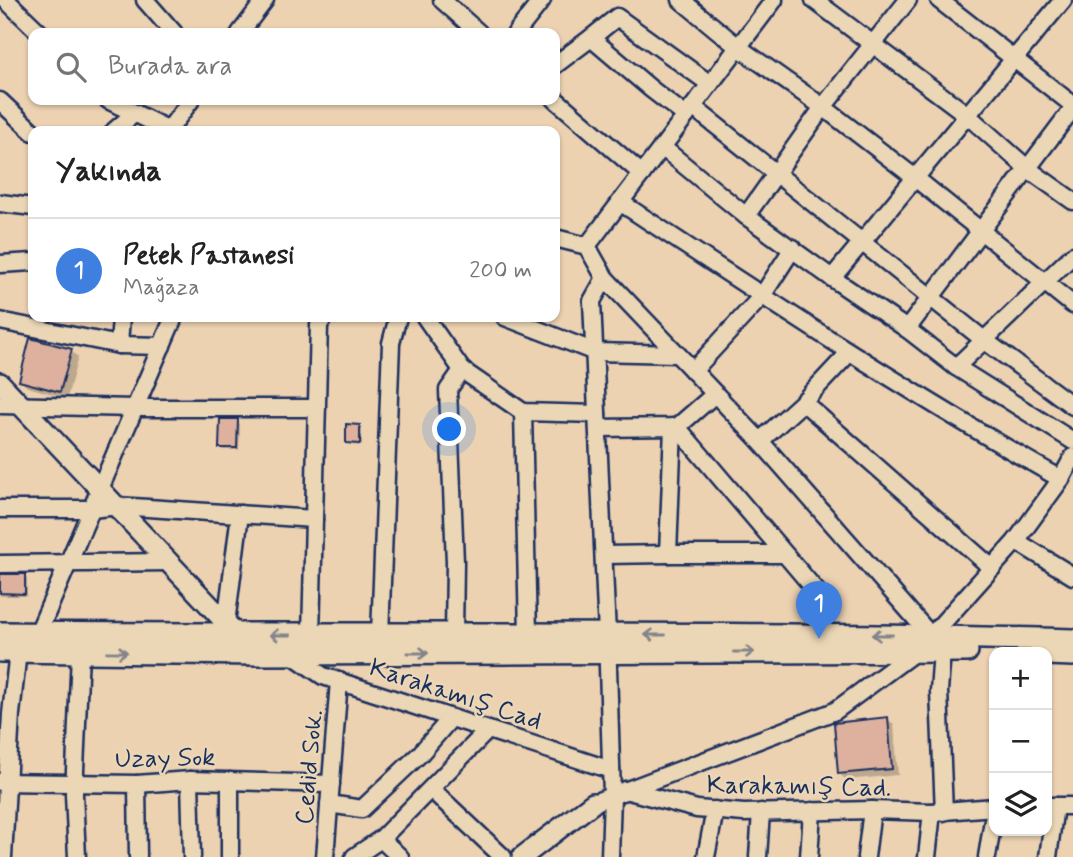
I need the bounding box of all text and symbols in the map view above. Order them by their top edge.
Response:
search box [28,28,560,105]
icon: search [52,48,90,86]
text: Burada ara [108,50,232,84]
text: Yakında [56,152,162,191]
text: Petek Pastanesi [123,239,294,273]
text: 1 [74,256,84,286]
text: 200 m [469,256,532,286]
text: Mağaza [123,273,199,303]
your location [432,412,466,446]
pin: 1 [796,581,842,639]
one-way arrow [269,628,292,642]
one-way arrow [644,628,667,642]
one-way arrow [871,628,894,642]
one-way arrow [105,645,128,659]
one-way arrow [732,645,755,659]
one-way arrow [406,646,429,660]
map controls [989,647,1052,836]
button: + [989,647,1052,710]
street label: Karakamış Cad [365,651,546,739]
street label: Cedid Sok. [288,708,332,826]
button: − [989,710,1052,773]
street label: Uzay Sok [115,741,216,777]
street label: Karakamış Cad. [706,768,892,806]
button: layers [989,773,1052,836]

